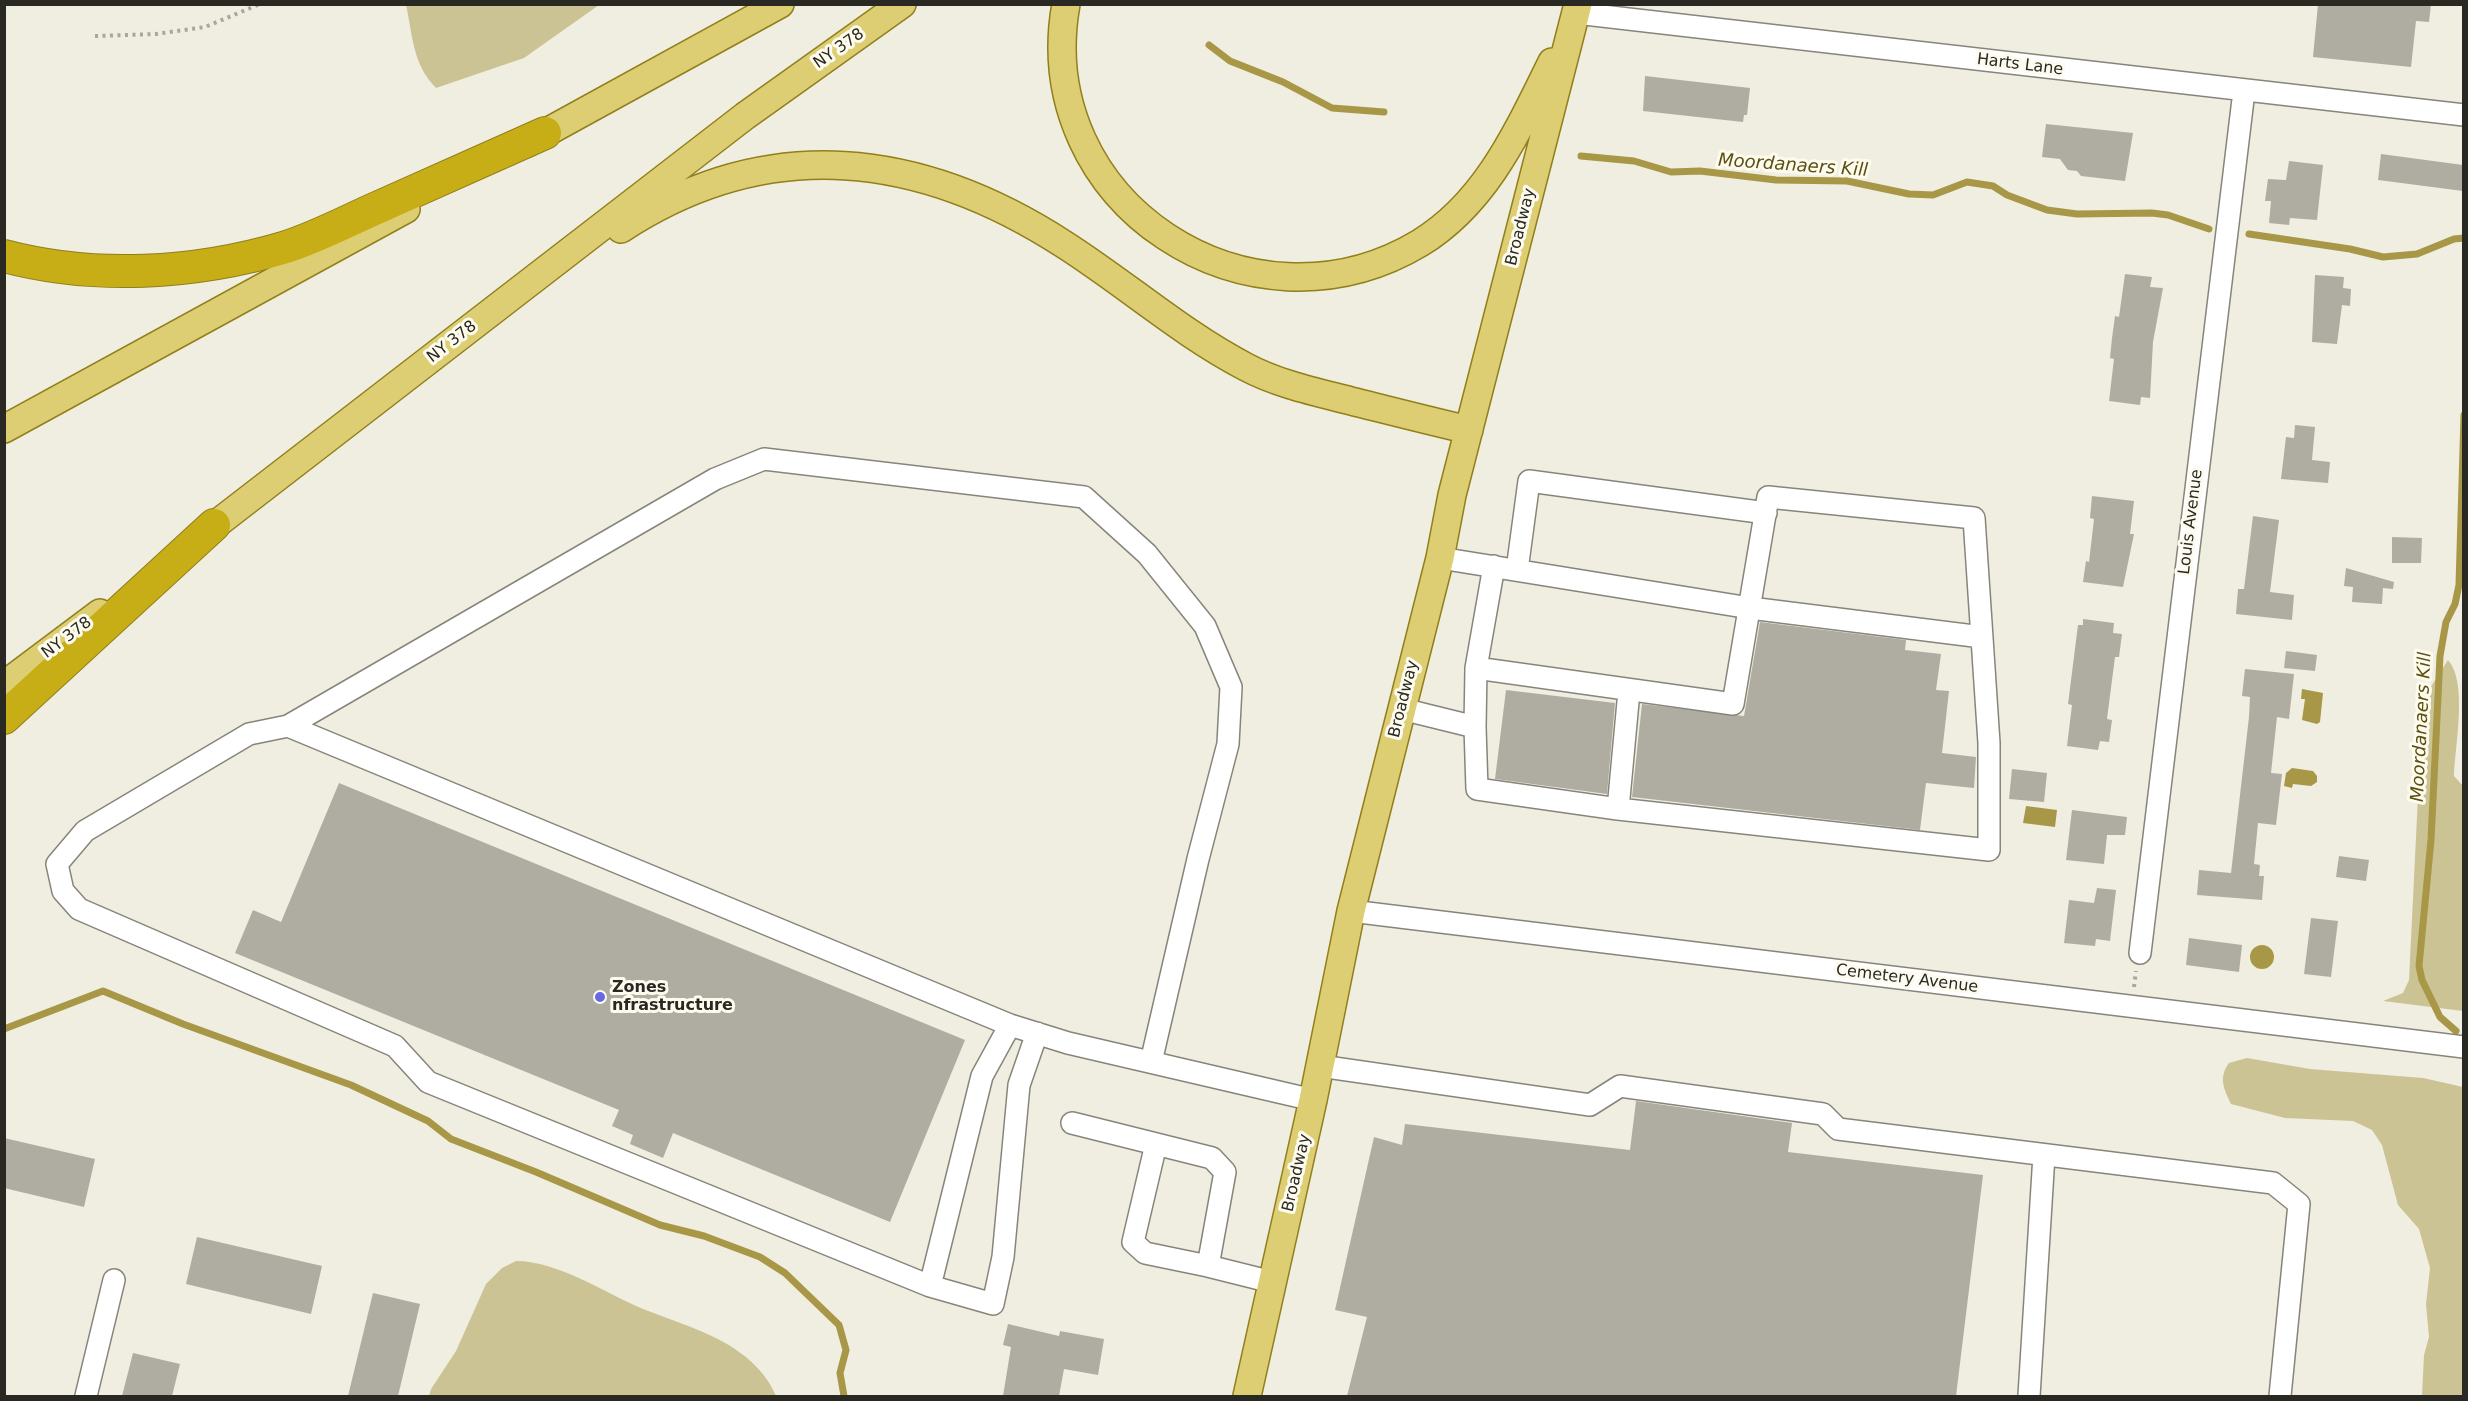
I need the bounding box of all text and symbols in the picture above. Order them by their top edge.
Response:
street label: NY 378 [810,25,868,73]
street label: Harts Lane [1976,50,2064,80]
water label: Moordanaers Kill [1717,150,1869,182]
street label: Broadway [1502,186,1540,268]
street label: NY 378 [423,317,481,367]
street label: Louis Avenue [2175,468,2207,576]
street label: NY 378 [38,613,96,663]
water label: Moordanaers Kill [2407,651,2437,803]
street label: Broadway [1385,658,1423,740]
street label: Cemetery Avenue [1835,961,1979,997]
place label: Zones nfrastructure [612,978,733,1016]
marker: Zones nfrastructure [593,990,607,1004]
street label: Broadway [1279,1132,1315,1214]

